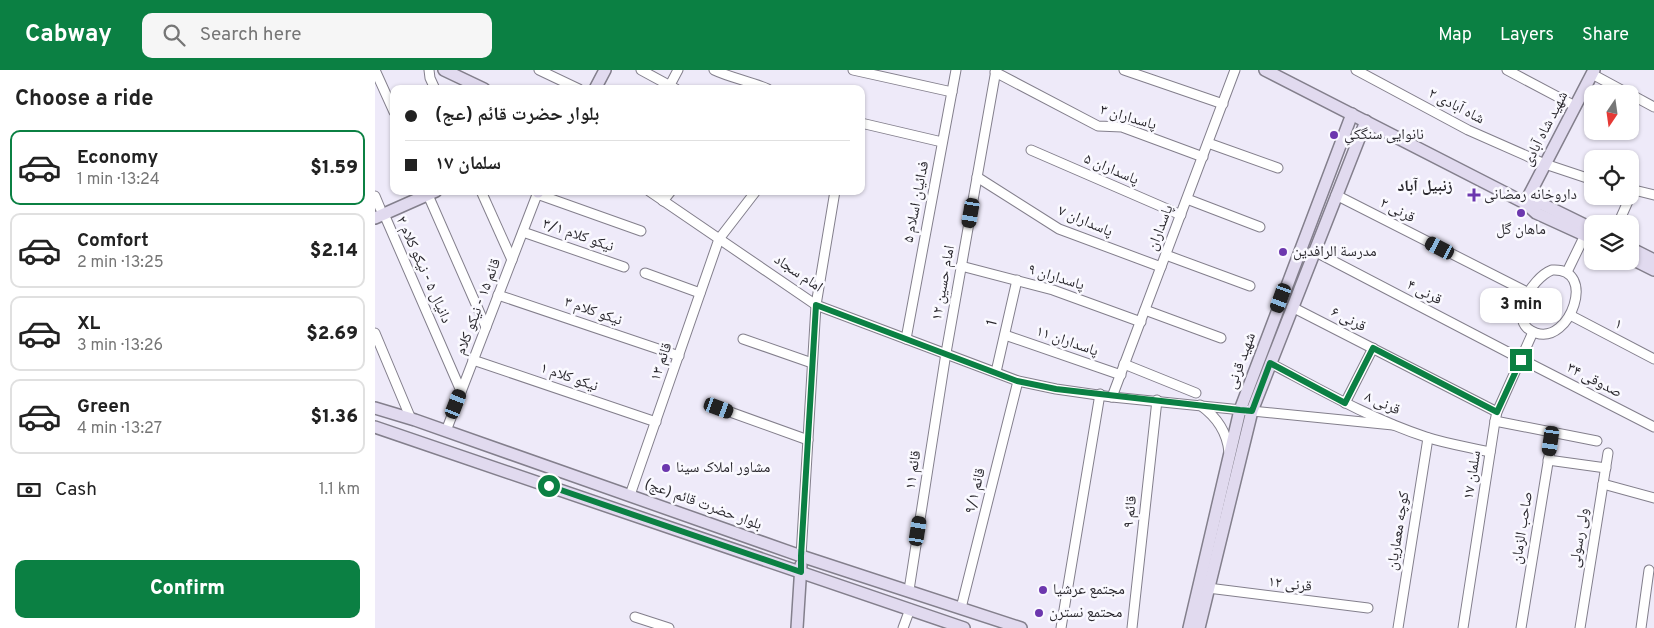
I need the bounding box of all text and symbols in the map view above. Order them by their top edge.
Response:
search box [142,13,492,58]
text: Cabway [25,20,112,50]
icon: search [160,21,188,49]
text: Search here [200,23,301,47]
text: Map [1438,24,1472,47]
text: Layers [1500,24,1554,47]
text: Share [1582,24,1629,47]
street label: شاه آبادی ۲ [1425,85,1487,129]
north arrow [1584,85,1639,140]
map controls [1584,85,1639,270]
text: Choose a ride [15,86,153,113]
street label: شهید شاه آبادی [1519,88,1573,170]
street label: پاسداران ۳ [1098,101,1158,135]
text: بلوار حضرت قائم (عج) [435,103,599,127]
place label: نانوایی سنگکیِ [1344,126,1424,146]
marker: نانوایی سنگکیِ [1328,129,1340,141]
icon: car [17,145,62,190]
text: Economy [77,146,158,170]
street label: پاسداران ۵ [1081,150,1141,190]
button: locate [1584,150,1639,205]
text: سلمان ۱۷ [435,152,501,176]
text: $1.59 [310,156,358,180]
street label: فدائیان اسلام ۵ [900,160,934,244]
text: 1 min · 13:24 [77,170,160,190]
district label: زنبیل آباد [1397,177,1453,197]
place label: داروخانه رمضانی [1484,186,1577,205]
marker: داروخانه رمضانی [1468,189,1480,201]
street label: قرنی ۲ [1376,194,1418,228]
car [961,197,980,229]
street label: پاسداران ۷ [1055,202,1115,242]
street label: پاسداران [1144,202,1178,254]
marker: ماهان گل [1515,207,1527,219]
street label: دانیال ۵ - نیکو کلام ۲ [391,213,455,327]
street label: نیکو کلام ۳/۱ [540,215,616,257]
button: layers [1584,215,1639,270]
place label: ماهان گل [1496,221,1546,240]
icon: car [17,228,62,273]
text: Comfort [77,229,149,253]
car [1423,235,1456,261]
text: $2.14 [310,239,358,263]
place label: مدرسة الرافدین [1293,243,1377,262]
street label: امام حسین ۱۲ [928,244,960,322]
marker: مدرسة الرافدین [1277,246,1289,258]
street label: امام سجاد [770,251,826,297]
text: 2 min · 13:25 [77,253,164,273]
street label: قائم ۱۵ - نیکو کلام [452,256,506,358]
street label: پاسداران ۹ [1026,260,1086,296]
street label: قرنی ۴ [1403,276,1445,310]
car [1268,281,1293,315]
callout: 3 min [1480,288,1562,322]
street label: نیکو کلام ۳ [562,293,624,331]
text: 3 min [1500,295,1542,315]
street label: قرنی ۶ [1327,303,1369,337]
icon: car [17,311,62,356]
text: XL [77,312,100,336]
street label: ۱ [1611,315,1625,335]
street label: 1 [983,318,1003,328]
text: $2.69 [306,322,358,346]
street label: پاسداران ۱۱ [1033,322,1101,362]
street label: شهید قرنی [1223,330,1261,392]
text: 3 min · 13:26 [77,336,163,356]
street label: قائم ۱۳ [647,340,677,384]
route end [1510,349,1532,371]
street label: نیکو کلام ۱ [538,359,600,397]
street label: صدوقی ۳۴ [1563,359,1625,403]
car [443,387,468,421]
street label: قرنی ۸ [1361,388,1403,420]
icon: car [17,394,62,439]
text: Green [77,395,130,419]
car [702,396,735,420]
text: $1.36 [311,405,358,429]
text: 4 min · 13:27 [77,419,162,439]
car [1541,425,1560,457]
street label: قائم ۱۱ [902,449,926,491]
street label: سلمان ۱۷ [1460,449,1486,501]
place label: مشاور املاک سینا [676,459,770,478]
marker: مشاور املاک سینا [660,462,672,474]
street label: قائم ۹/۱ [961,466,991,516]
route start [538,475,560,497]
street label: بلوار حضرت قائم (عج) [642,475,764,535]
icon: cash [15,476,43,504]
text: Cash [55,478,97,502]
text: 1.1 km [319,480,360,500]
street label: کوچه معماریان [1383,490,1415,572]
street label: صاحب الزمان [1508,490,1538,566]
street label: قائم ۹ [1120,495,1142,529]
street label: ولی رسولی [1566,507,1594,569]
car [908,515,927,547]
button: Confirm [15,560,360,618]
street label: قرنی ۱۲ [1267,573,1313,597]
place label: مجتمع عرشیا [1053,581,1125,600]
marker: مجتمع عرشیا [1037,584,1049,596]
place label: محتمع نسترن [1049,604,1123,623]
marker: محتمع نسترن [1033,607,1045,619]

